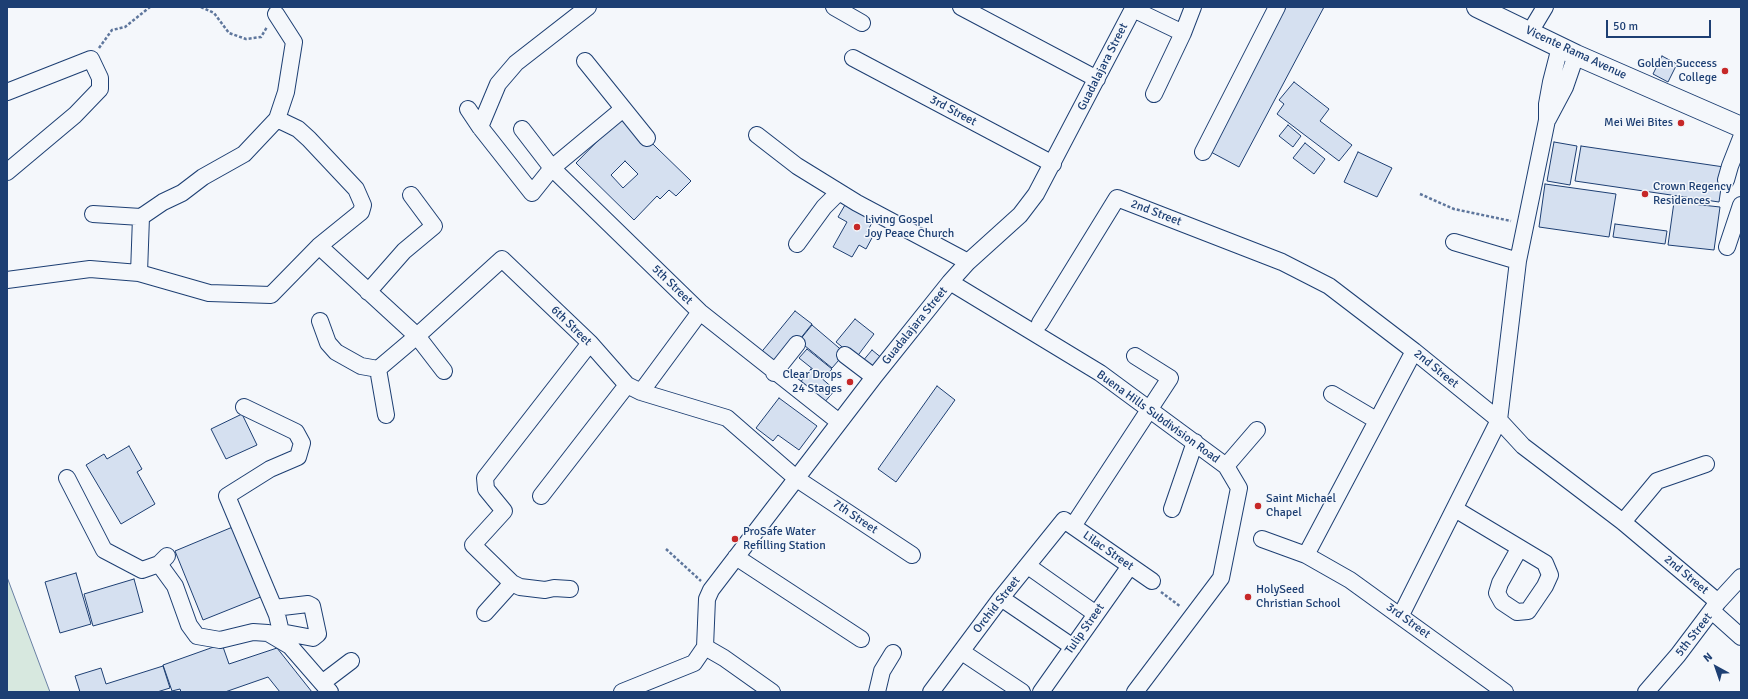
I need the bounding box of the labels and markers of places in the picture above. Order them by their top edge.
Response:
place label: Golden Success College [1637,57,1717,85]
marker: Golden Success College [1720,66,1730,76]
place label: Mei Wei Bites [1604,116,1673,130]
marker: Mei Wei Bites [1676,118,1686,128]
place label: Crown Regency Residences [1653,180,1732,208]
marker: Crown Regency Residences [1640,189,1650,199]
place label: Living Gospel Joy Peace Church [865,213,954,241]
marker: Living Gospel Joy Peace Church [852,222,862,232]
place label: Clear Drops 24 Stages [782,368,842,396]
marker: Clear Drops 24 Stages [845,377,855,387]
place label: Saint Michael Chapel [1266,492,1336,520]
marker: Saint Michael Chapel [1253,501,1263,511]
place label: ProSafe Water Refilling Station [743,525,826,553]
marker: ProSafe Water Refilling Station [730,534,740,544]
place label: HolySeed Christian School [1256,583,1341,611]
marker: HolySeed Christian School [1243,592,1253,602]

